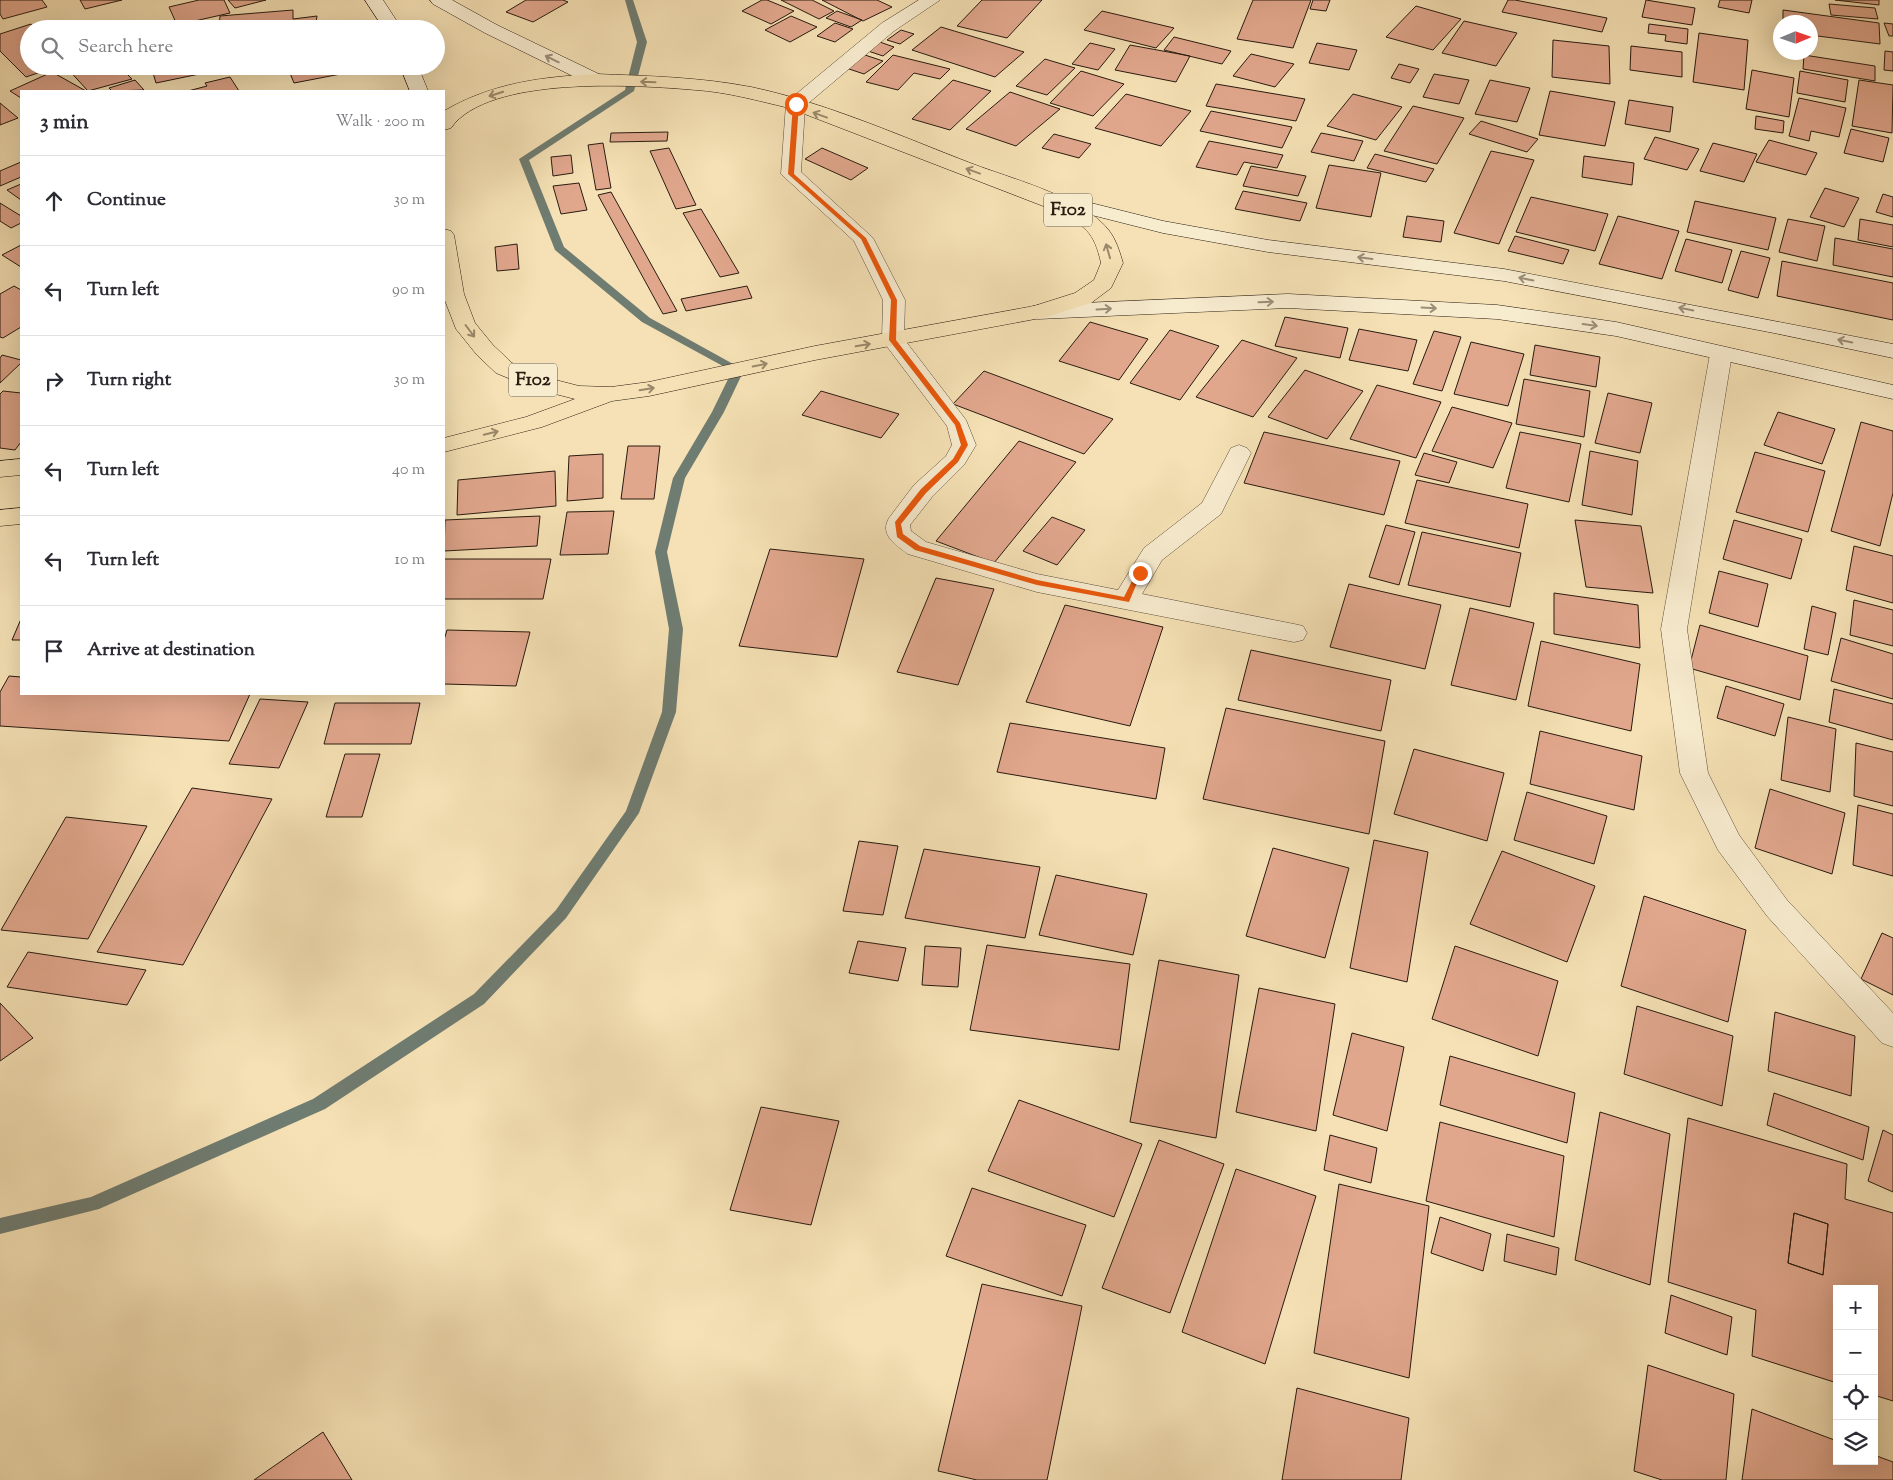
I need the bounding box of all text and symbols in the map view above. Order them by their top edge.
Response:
north arrow [1773,15,1818,60]
search box [20,20,445,75]
icon: search [38,34,66,62]
text: Search here [78,34,173,61]
one-way arrow [545,53,560,63]
one-way arrow [640,77,656,87]
one-way arrow [489,90,504,99]
route start [785,93,808,116]
text: 3 min [40,108,89,138]
one-way arrow [813,110,829,119]
text: Walk · 200 m [336,111,425,134]
one-way arrow [966,166,981,176]
icon: ahead [40,187,68,215]
text: Continue [87,187,166,214]
text: 30 m [394,189,425,212]
road number: F102 [1044,194,1092,226]
one-way arrow [1103,243,1113,259]
one-way arrow [1357,253,1373,263]
one-way arrow [1519,274,1535,283]
icon: left [40,277,68,305]
text: Turn left [87,277,159,304]
text: 90 m [392,279,425,302]
one-way arrow [1258,297,1274,307]
one-way arrow [1096,304,1112,314]
one-way arrow [1420,304,1436,313]
one-way arrow [1678,304,1694,313]
one-way arrow [1582,320,1598,330]
one-way arrow [465,324,475,338]
one-way arrow [1838,335,1854,345]
one-way arrow [855,340,871,350]
one-way arrow [752,360,768,370]
road number: F102 [509,364,557,396]
icon: right [40,367,68,395]
text: Turn right [87,367,171,394]
text: 30 m [394,369,425,392]
one-way arrow [638,384,654,394]
one-way arrow [483,427,499,437]
icon: left [40,457,68,485]
text: Turn left [87,457,159,484]
text: 40 m [392,459,425,482]
icon: left [40,547,68,575]
text: Turn left [87,547,159,574]
text: 10 m [395,549,425,572]
route end [1129,562,1152,585]
icon: arrive [40,637,68,665]
text: Arrive at destination [87,637,255,664]
map controls [1833,1285,1878,1465]
button: + [1833,1285,1878,1330]
button: − [1833,1330,1878,1375]
button: locate [1833,1375,1878,1420]
button: layers [1833,1420,1878,1465]

